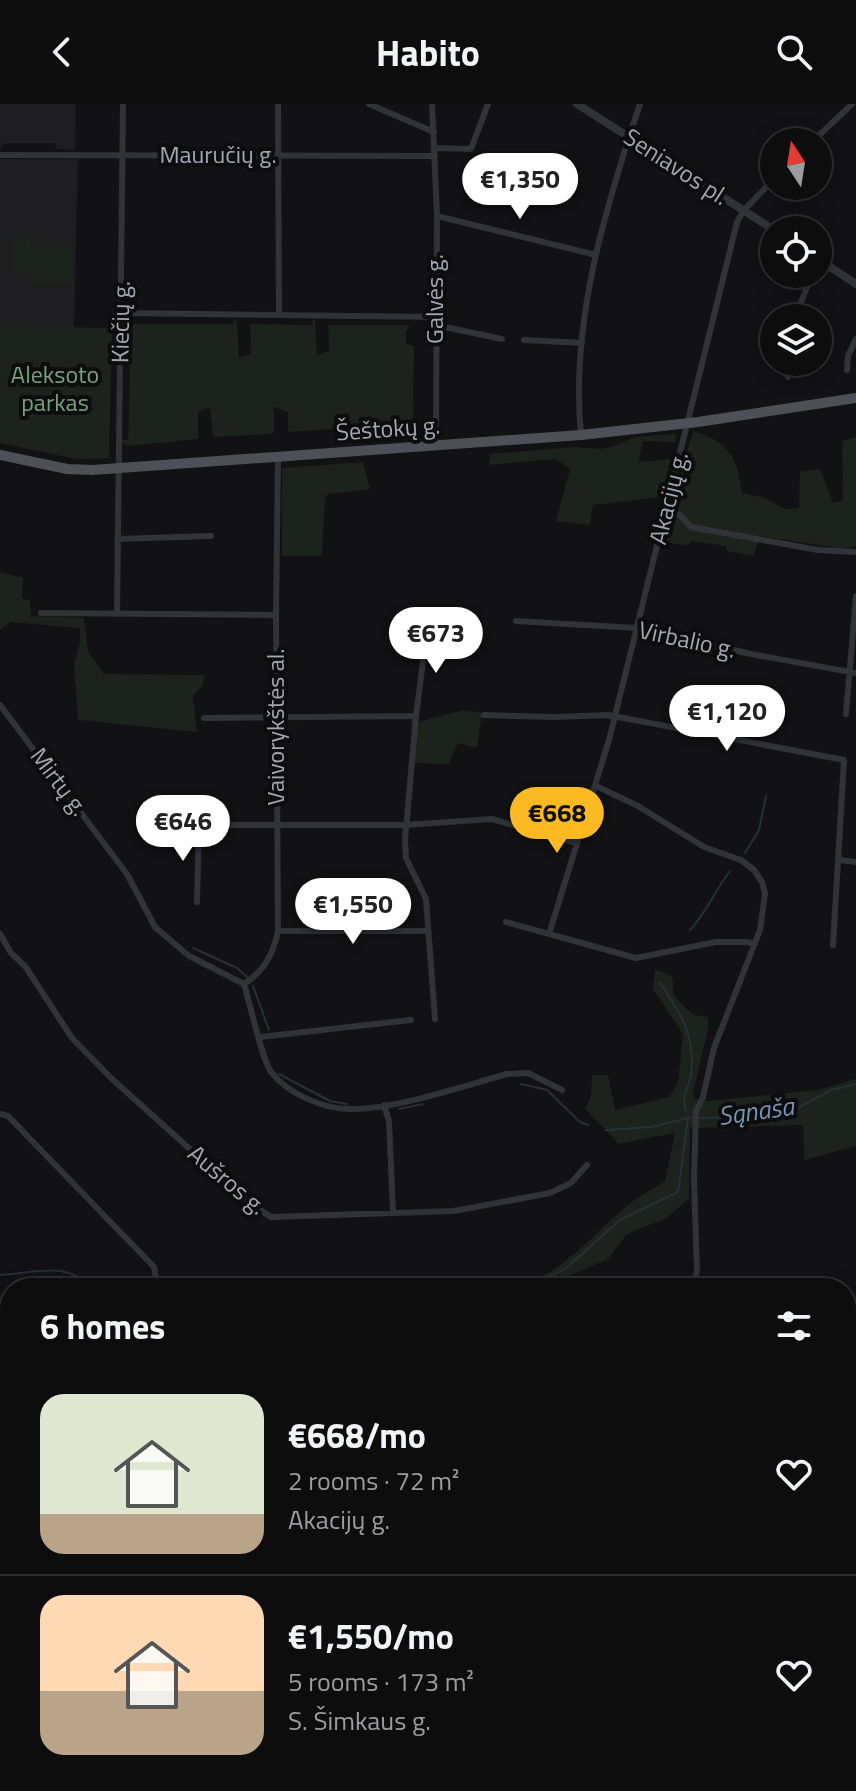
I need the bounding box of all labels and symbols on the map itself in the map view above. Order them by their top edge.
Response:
street label: Seniavos pl. [617,119,736,214]
north arrow [760,128,832,200]
street label: Mauručių g. [159,136,277,172]
pin: €1,350 [455,153,585,221]
street label: Galvės g. [416,254,452,344]
street label: Kiečių g. [101,281,139,363]
park label: Aleksoto parkas [11,356,99,420]
street label: Šeštokų g. [335,406,441,450]
street label: Akacijų g. [639,448,697,548]
pin: €673 [389,607,483,675]
street label: Virbalio g. [635,611,739,667]
street label: Vaivorykštės al. [257,649,293,805]
pin: €1,120 [662,685,792,753]
street label: Mirtų g. [22,740,98,823]
pin: €668 [510,787,604,855]
pin: €646 [136,795,230,863]
pin: €1,550 [288,878,418,946]
water label: Sąnaša [716,1086,798,1135]
street label: Aušros g. [180,1136,275,1223]

